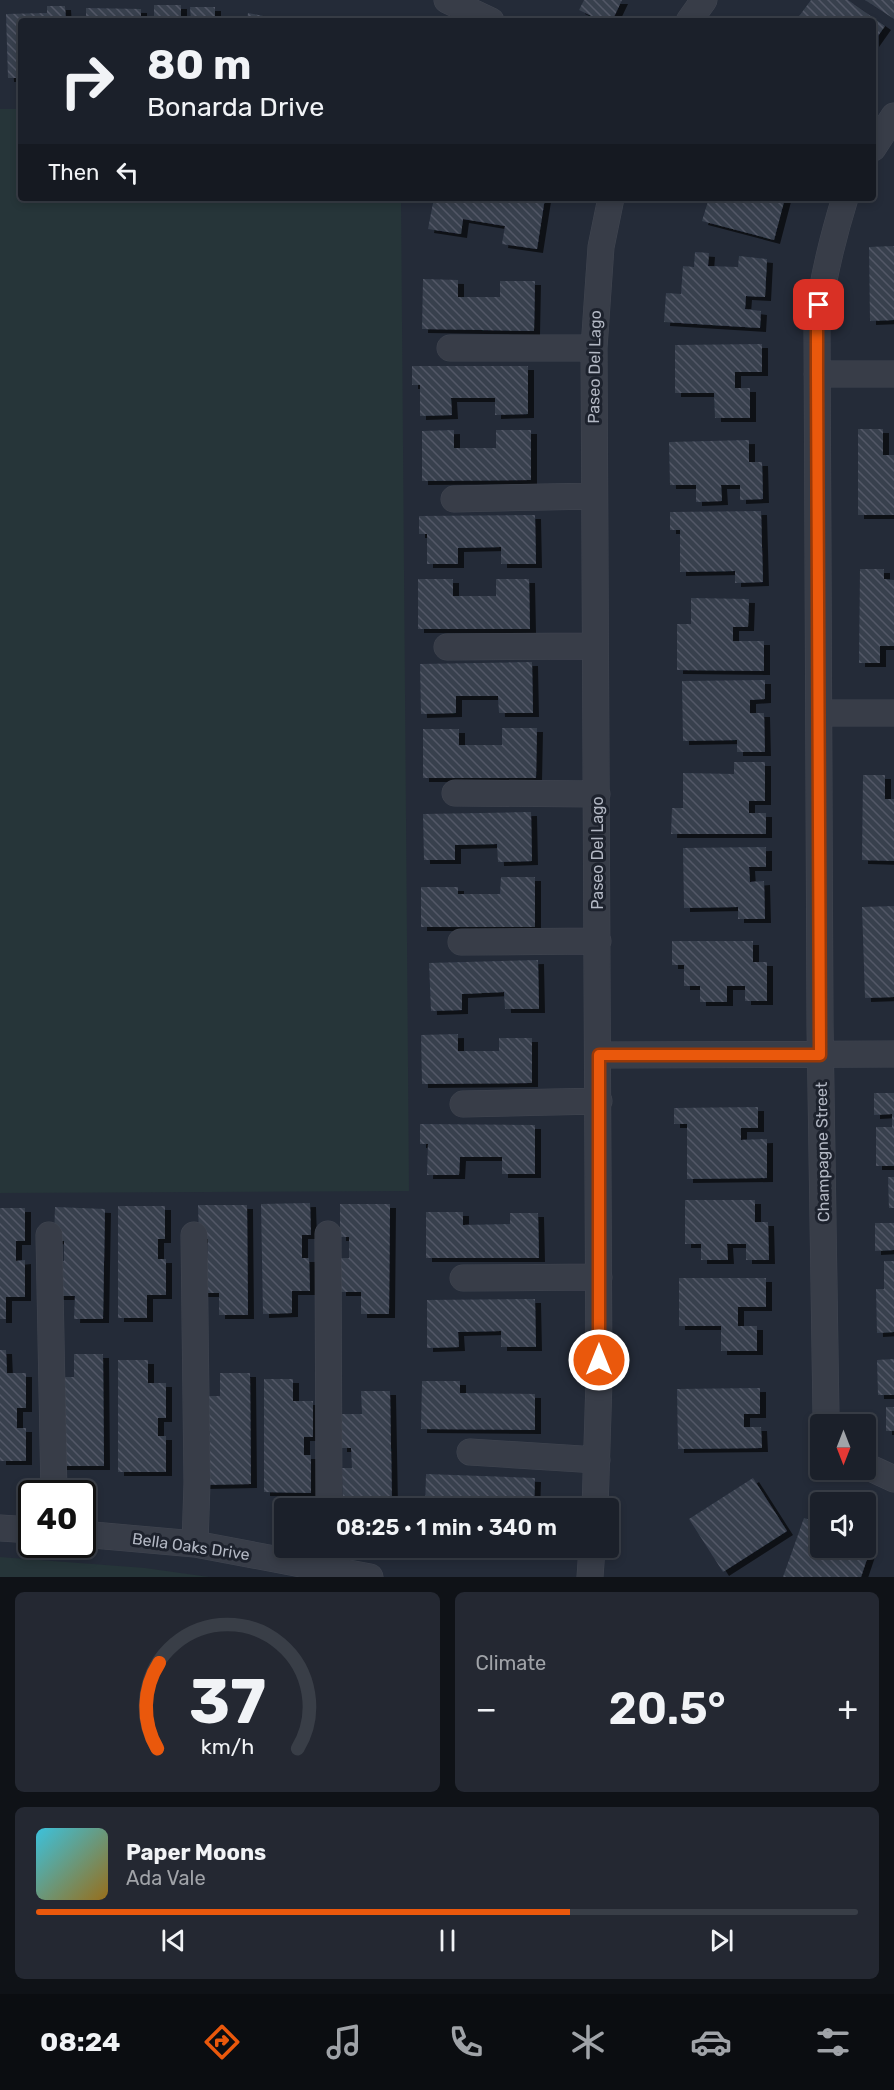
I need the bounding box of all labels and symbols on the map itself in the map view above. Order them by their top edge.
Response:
pin [793,279,844,330]
street label: Paseo Del Lago [584,310,605,424]
street label: Paseo Del Lago [588,796,607,910]
street label: Champagne Street [812,1082,833,1222]
position arrow [567,1328,631,1392]
north arrow [810,1414,876,1480]
speed limit sign: 40 [18,1480,96,1558]
street label: Bella Oaks Drive [131,1529,251,1564]

